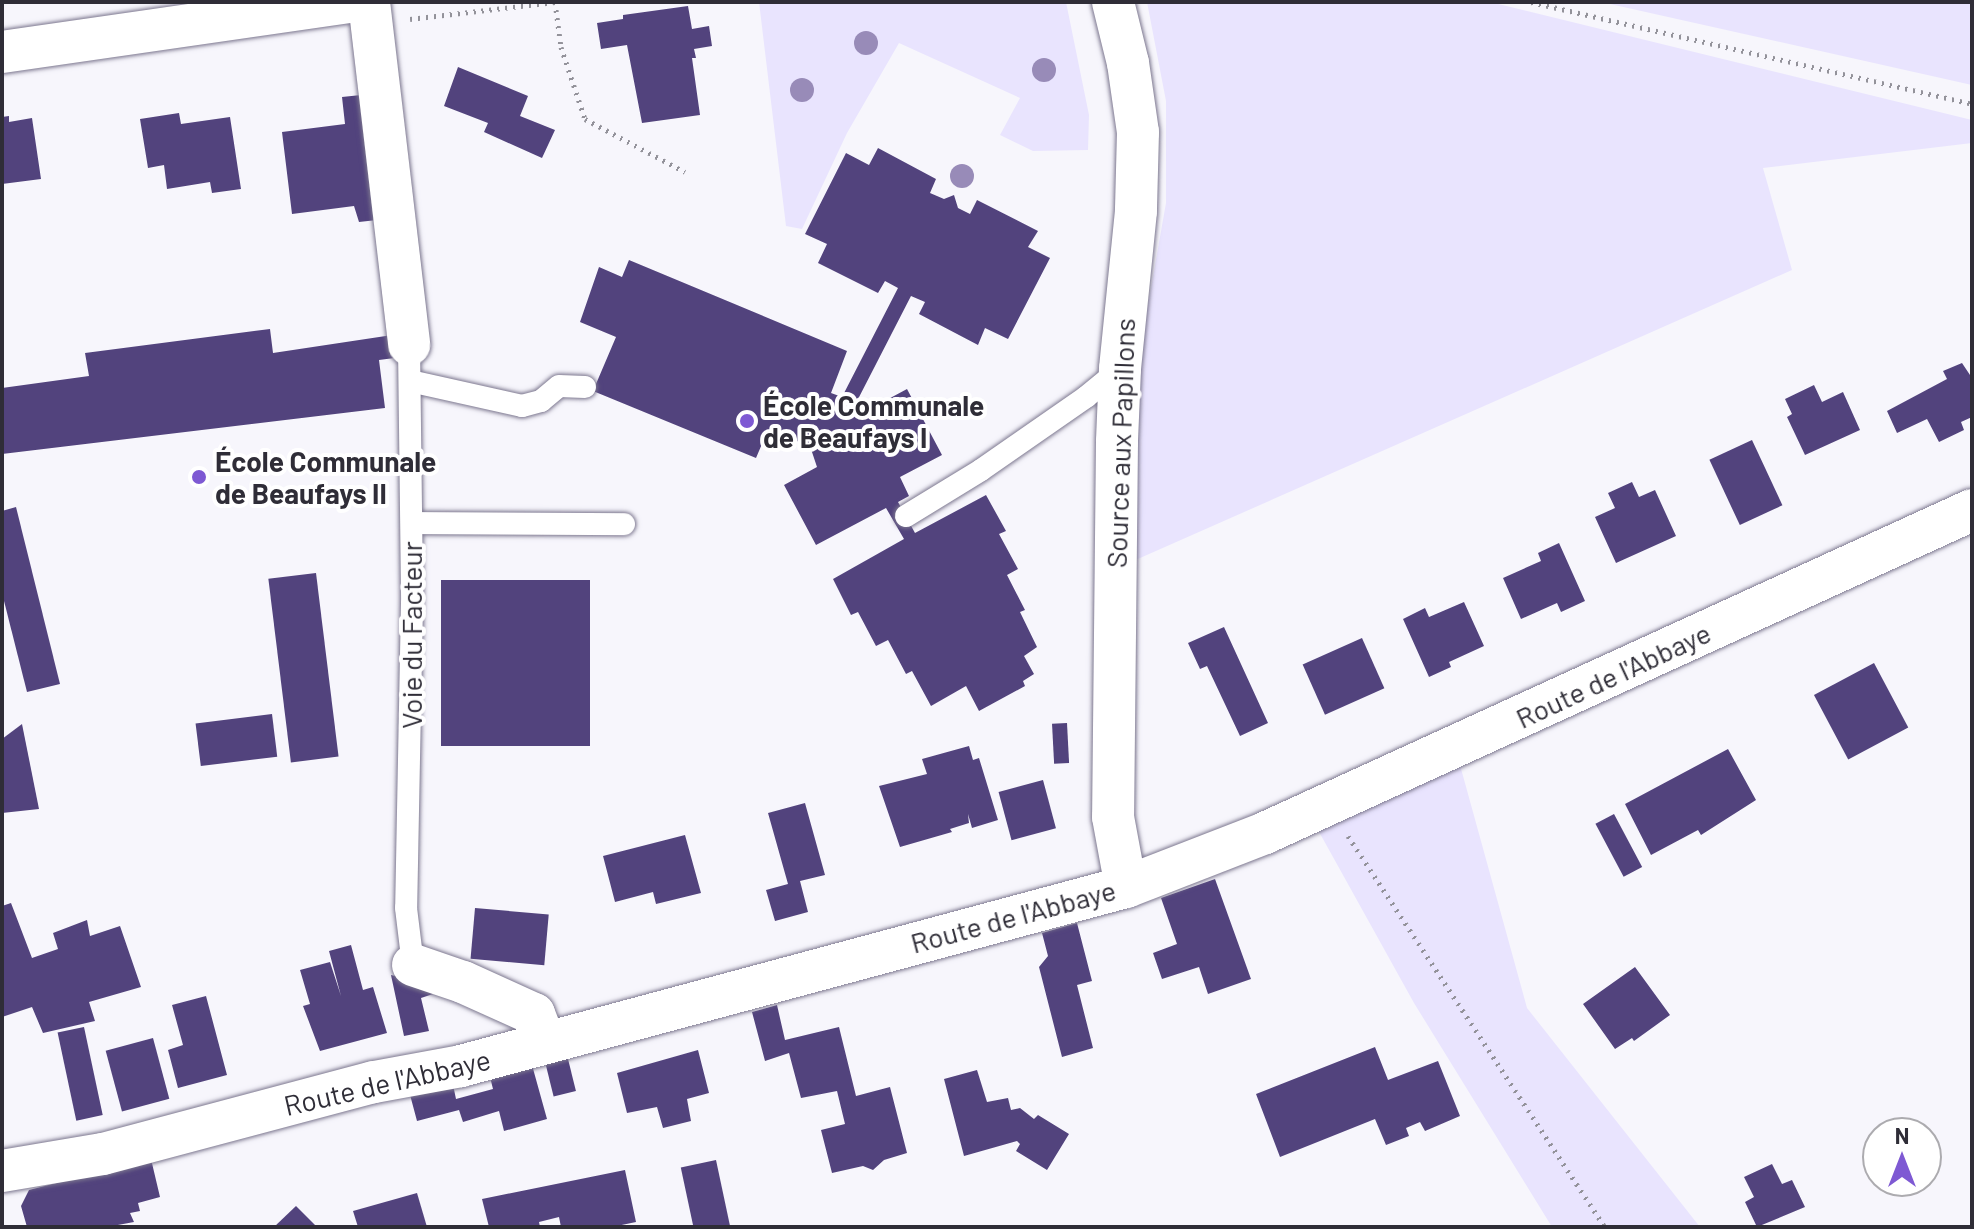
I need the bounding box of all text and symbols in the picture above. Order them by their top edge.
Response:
street label: Source aux Papillons [1099,317,1141,569]
place label: École Communale de Beaufays I [763,388,984,454]
marker: École Communale de Beaufays I [738,412,756,430]
place label: École Communale de Beaufays II [215,444,436,510]
marker: École Communale de Beaufays II [190,468,208,486]
street label: Voie du Facteur [394,541,428,729]
street label: Route de l'Abbaye [1510,615,1716,735]
street label: Route de l'Abbaye [907,872,1119,960]
street label: Route de l'Abbaye [280,1042,494,1122]
north arrow [1862,1117,1942,1197]
text: N [1895,1122,1909,1148]

